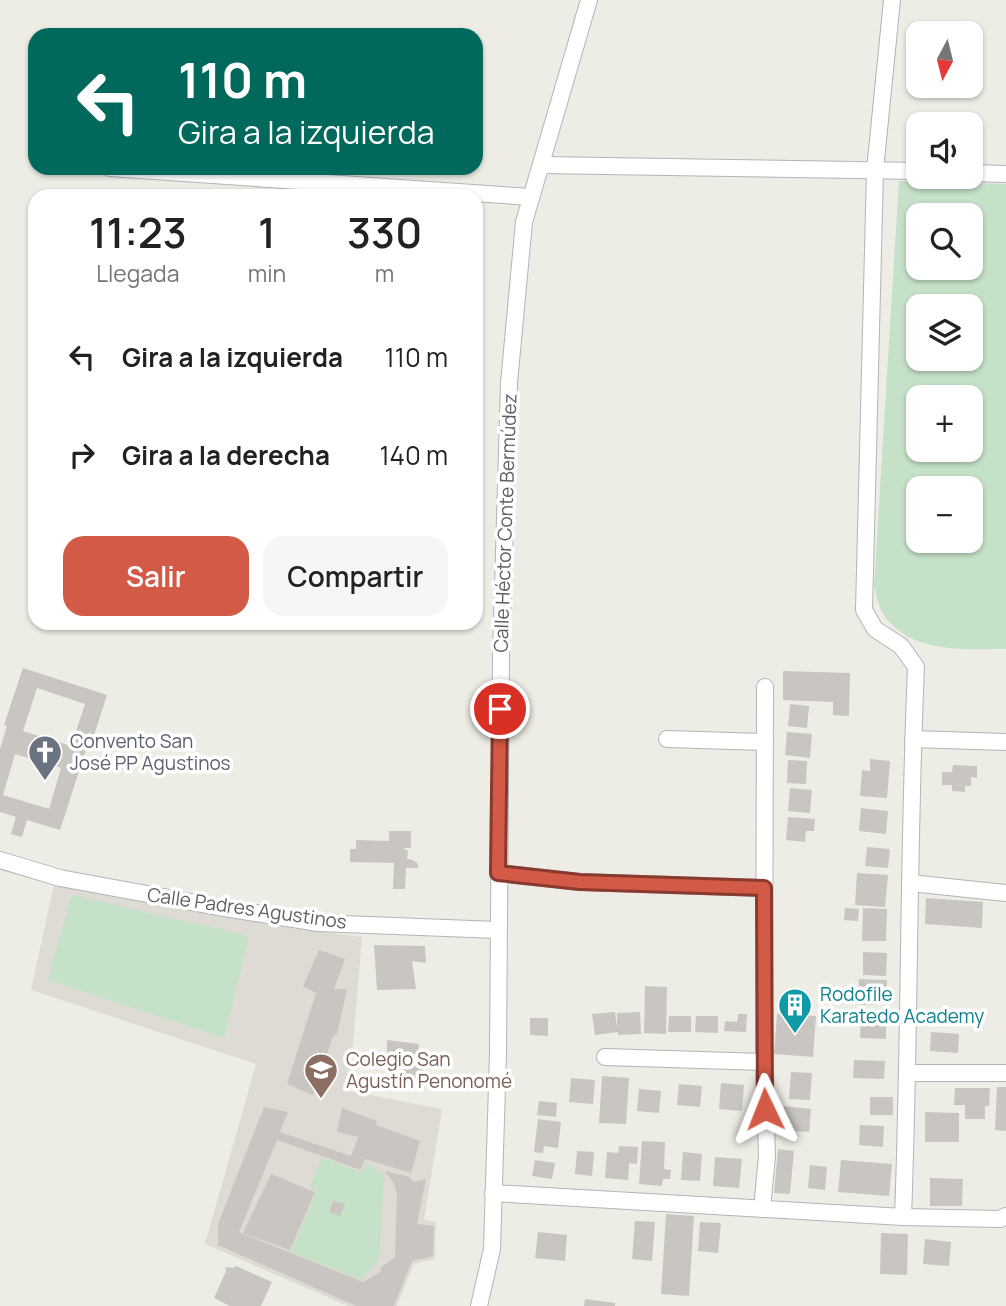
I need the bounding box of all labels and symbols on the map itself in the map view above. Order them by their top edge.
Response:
north arrow [906,21,984,98]
street label: Calle Héctor Conte Bermúdez [487,393,523,653]
pin [470,679,530,739]
place label: Convento San José PP Agustinos [70,728,231,776]
church icon: Convento San José PP Agustinos [26,733,64,782]
street label: Calle Padres Agustinos [146,881,348,935]
place label: Rodofile Karatedo Academy [820,981,984,1029]
building icon: Rodofile Karatedo Academy [776,986,814,1035]
place label: Colegio San Agustín Penonomé [346,1046,512,1094]
school or university icon: Colegio San Agustín Penonomé [302,1051,340,1100]
position arrow [728,1072,802,1146]

